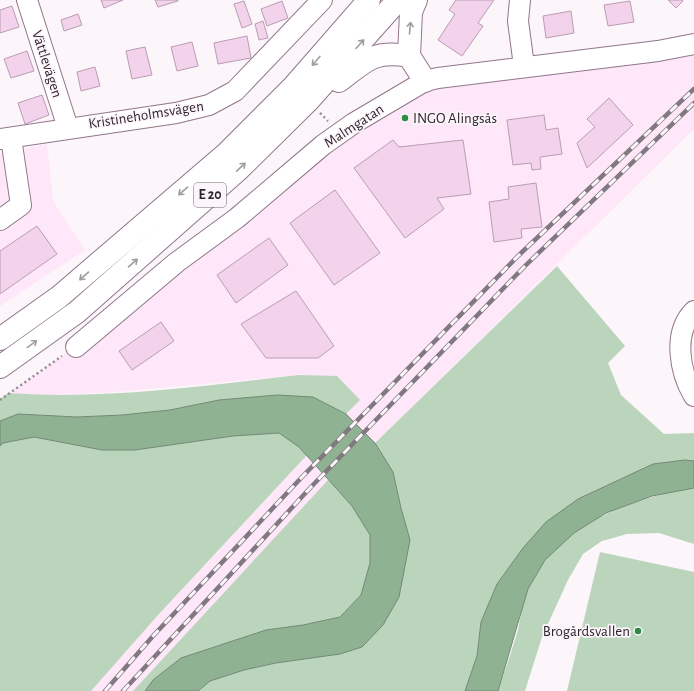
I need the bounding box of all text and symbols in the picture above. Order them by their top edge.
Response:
one-way arrow [406,22,413,35]
street label: Vättlevägen [29,29,65,99]
one-way arrow [356,38,365,49]
one-way arrow [311,56,320,67]
street label: Kristineholmsvägen [87,98,205,132]
street label: Malmgatan [322,101,386,151]
place label: INGO Alingsås [413,111,497,126]
marker: INGO Alingsås [400,113,410,123]
one-way arrow [236,163,246,172]
road number: E 20 [194,183,226,207]
one-way arrow [177,186,188,195]
one-way arrow [128,258,138,267]
one-way arrow [79,271,89,280]
one-way arrow [26,340,37,348]
place label: Brogårdsvallen [543,624,630,639]
marker: Brogårdsvallen [633,626,643,636]

